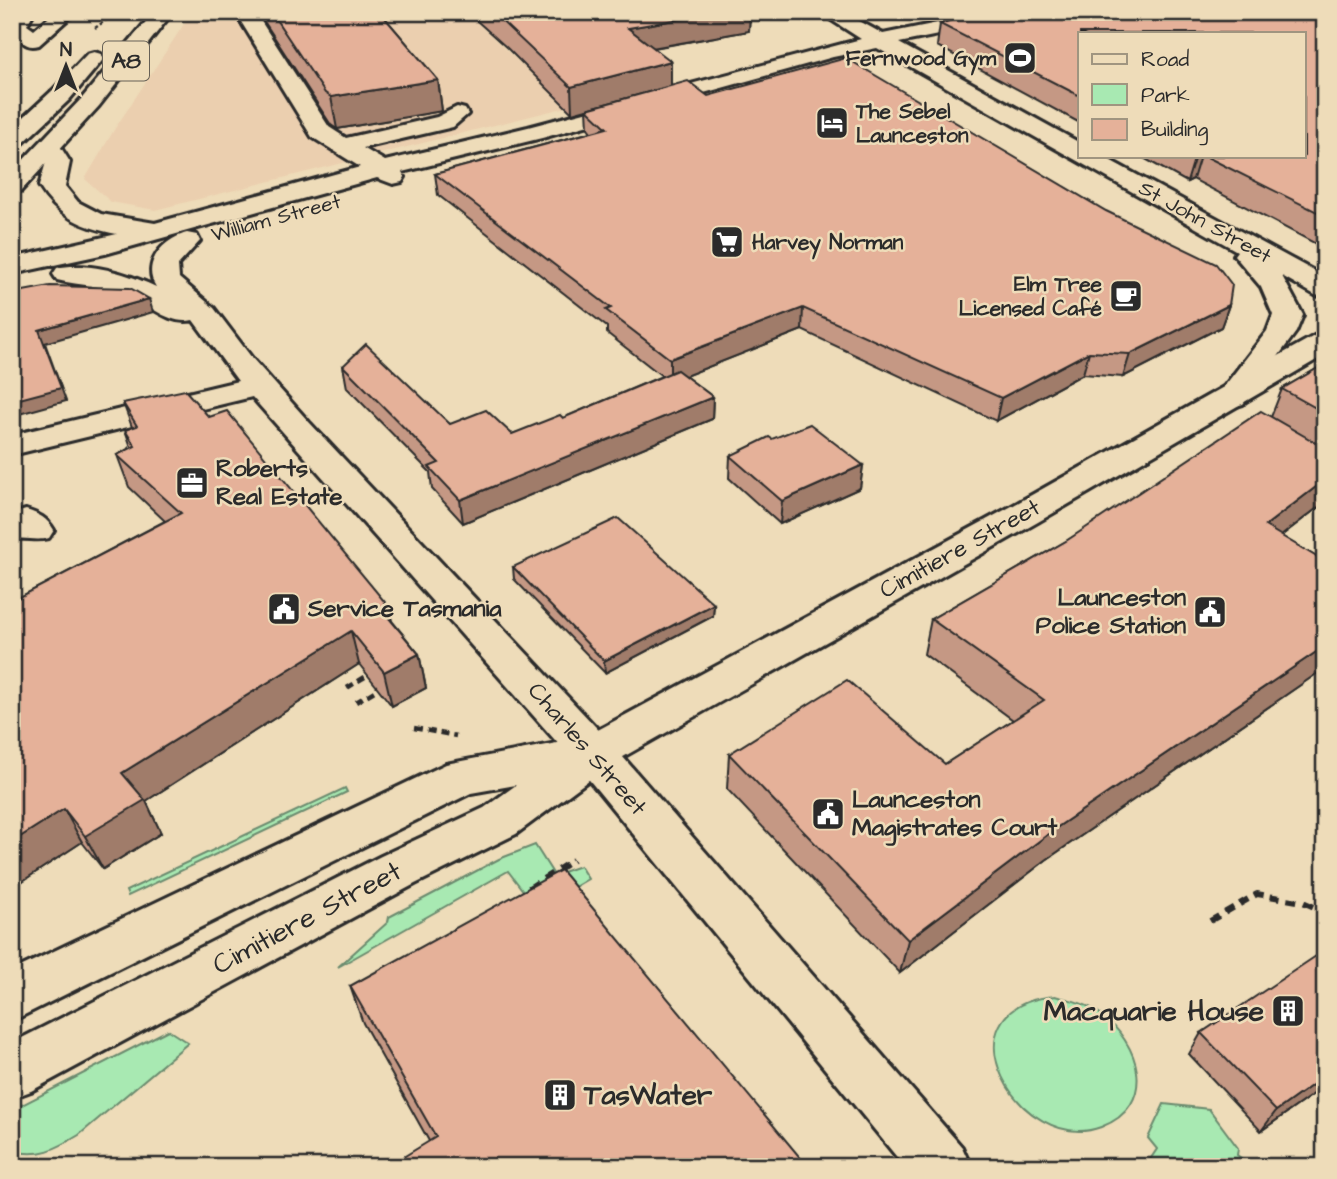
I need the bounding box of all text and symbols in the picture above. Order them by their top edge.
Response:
north arrow [32,32,102,102]
legend [1078,32,1306,158]
text: N [60,37,72,64]
sports icon: Fernwood Gym [1001,39,1039,77]
road number: A8 [103,41,149,80]
place label: Fernwood Gym [846,44,997,76]
text: Road [1141,45,1189,74]
text: Park [1141,81,1190,110]
place label: The Sebel Launceston [855,97,969,150]
hotel icon: The Sebel Launceston [813,104,851,142]
text: Building [1141,115,1209,146]
street label: St John Street [1134,174,1277,271]
street label: William Street [208,187,344,249]
supermarket icon: Harvey Norman [708,223,746,261]
place label: Harvey Norman [752,228,904,260]
place label: Elm Tree Licensed Café [959,270,1103,323]
cafe icon: Elm Tree Licensed Café [1107,277,1145,315]
place label: Roberts Real Estate [216,452,343,514]
office icon: Roberts Real Estate [173,464,211,502]
street label: Cimitiere Street [873,491,1047,607]
place label: Launceston Police Station [1036,581,1186,643]
public building icon: Service Tasmania [265,590,303,628]
place label: Service Tasmania [307,592,502,626]
public building icon: Launceston Police Station [1191,593,1229,631]
street label: Charles Street [519,675,655,823]
place label: Launceston Magistrates Court [852,783,1058,846]
public building icon: Launceston Magistrates Court [809,795,847,833]
street label: Cimitiere Street [206,851,409,984]
place label: Macquarie House [1044,992,1264,1031]
building icon: Macquarie House [1269,992,1307,1030]
building icon: TasWater [541,1076,579,1114]
place label: TasWater [583,1076,713,1115]

